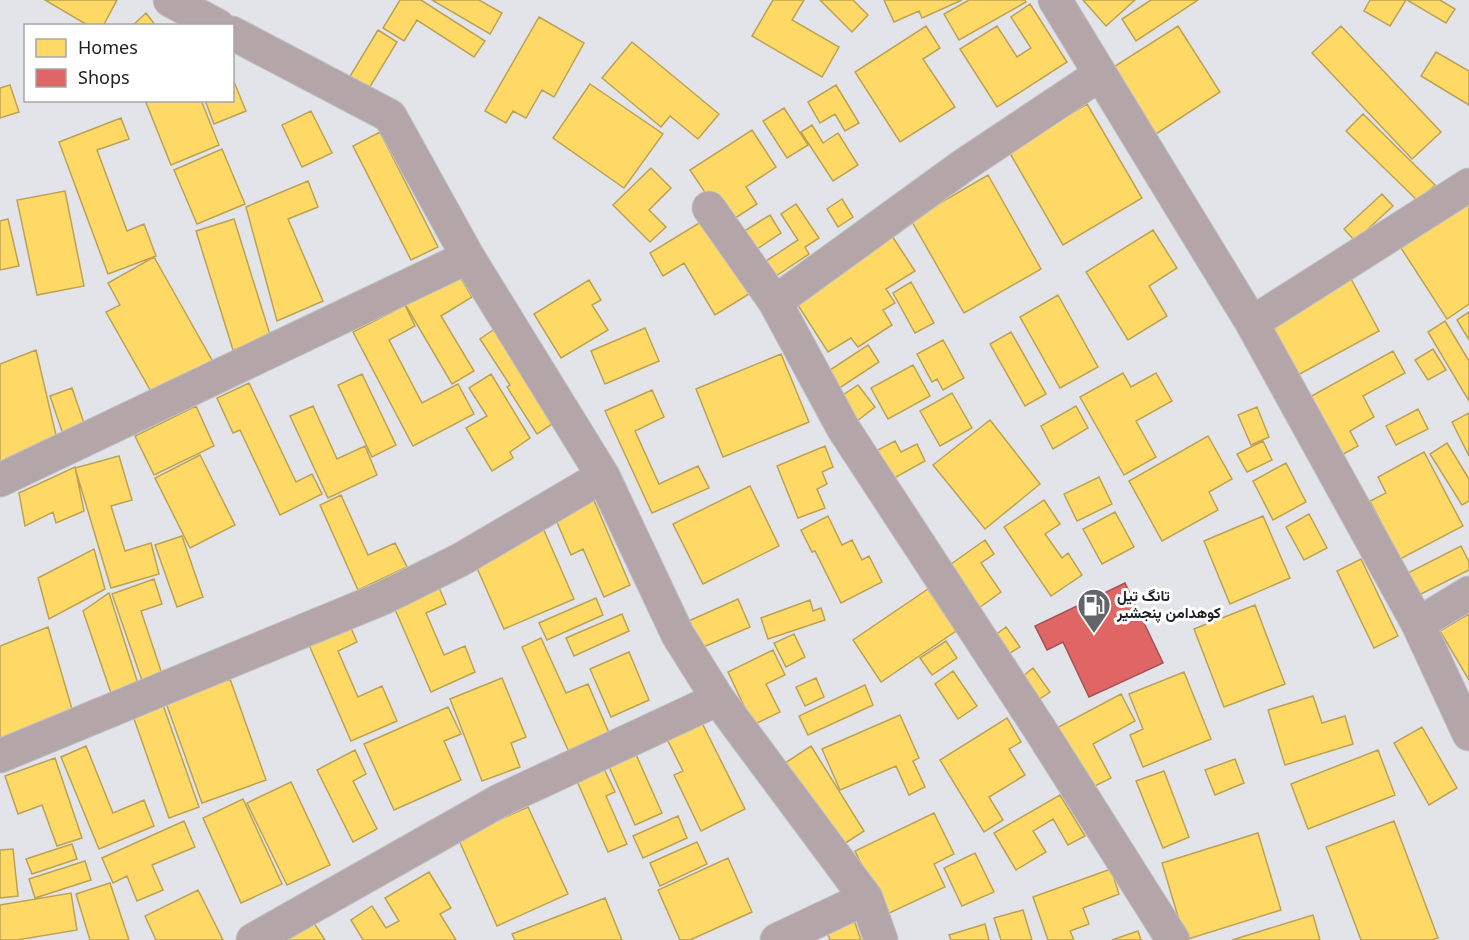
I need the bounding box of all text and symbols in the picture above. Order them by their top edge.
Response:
legend [24,24,234,102]
text: Homes [78,35,138,59]
text: Shops [78,65,130,89]
place label: تانگ تیل کوهدامن پنجشیر [1116,585,1221,623]
fuel station icon: تانگ تیل کوهدامن پنجشیر [1076,587,1112,634]

